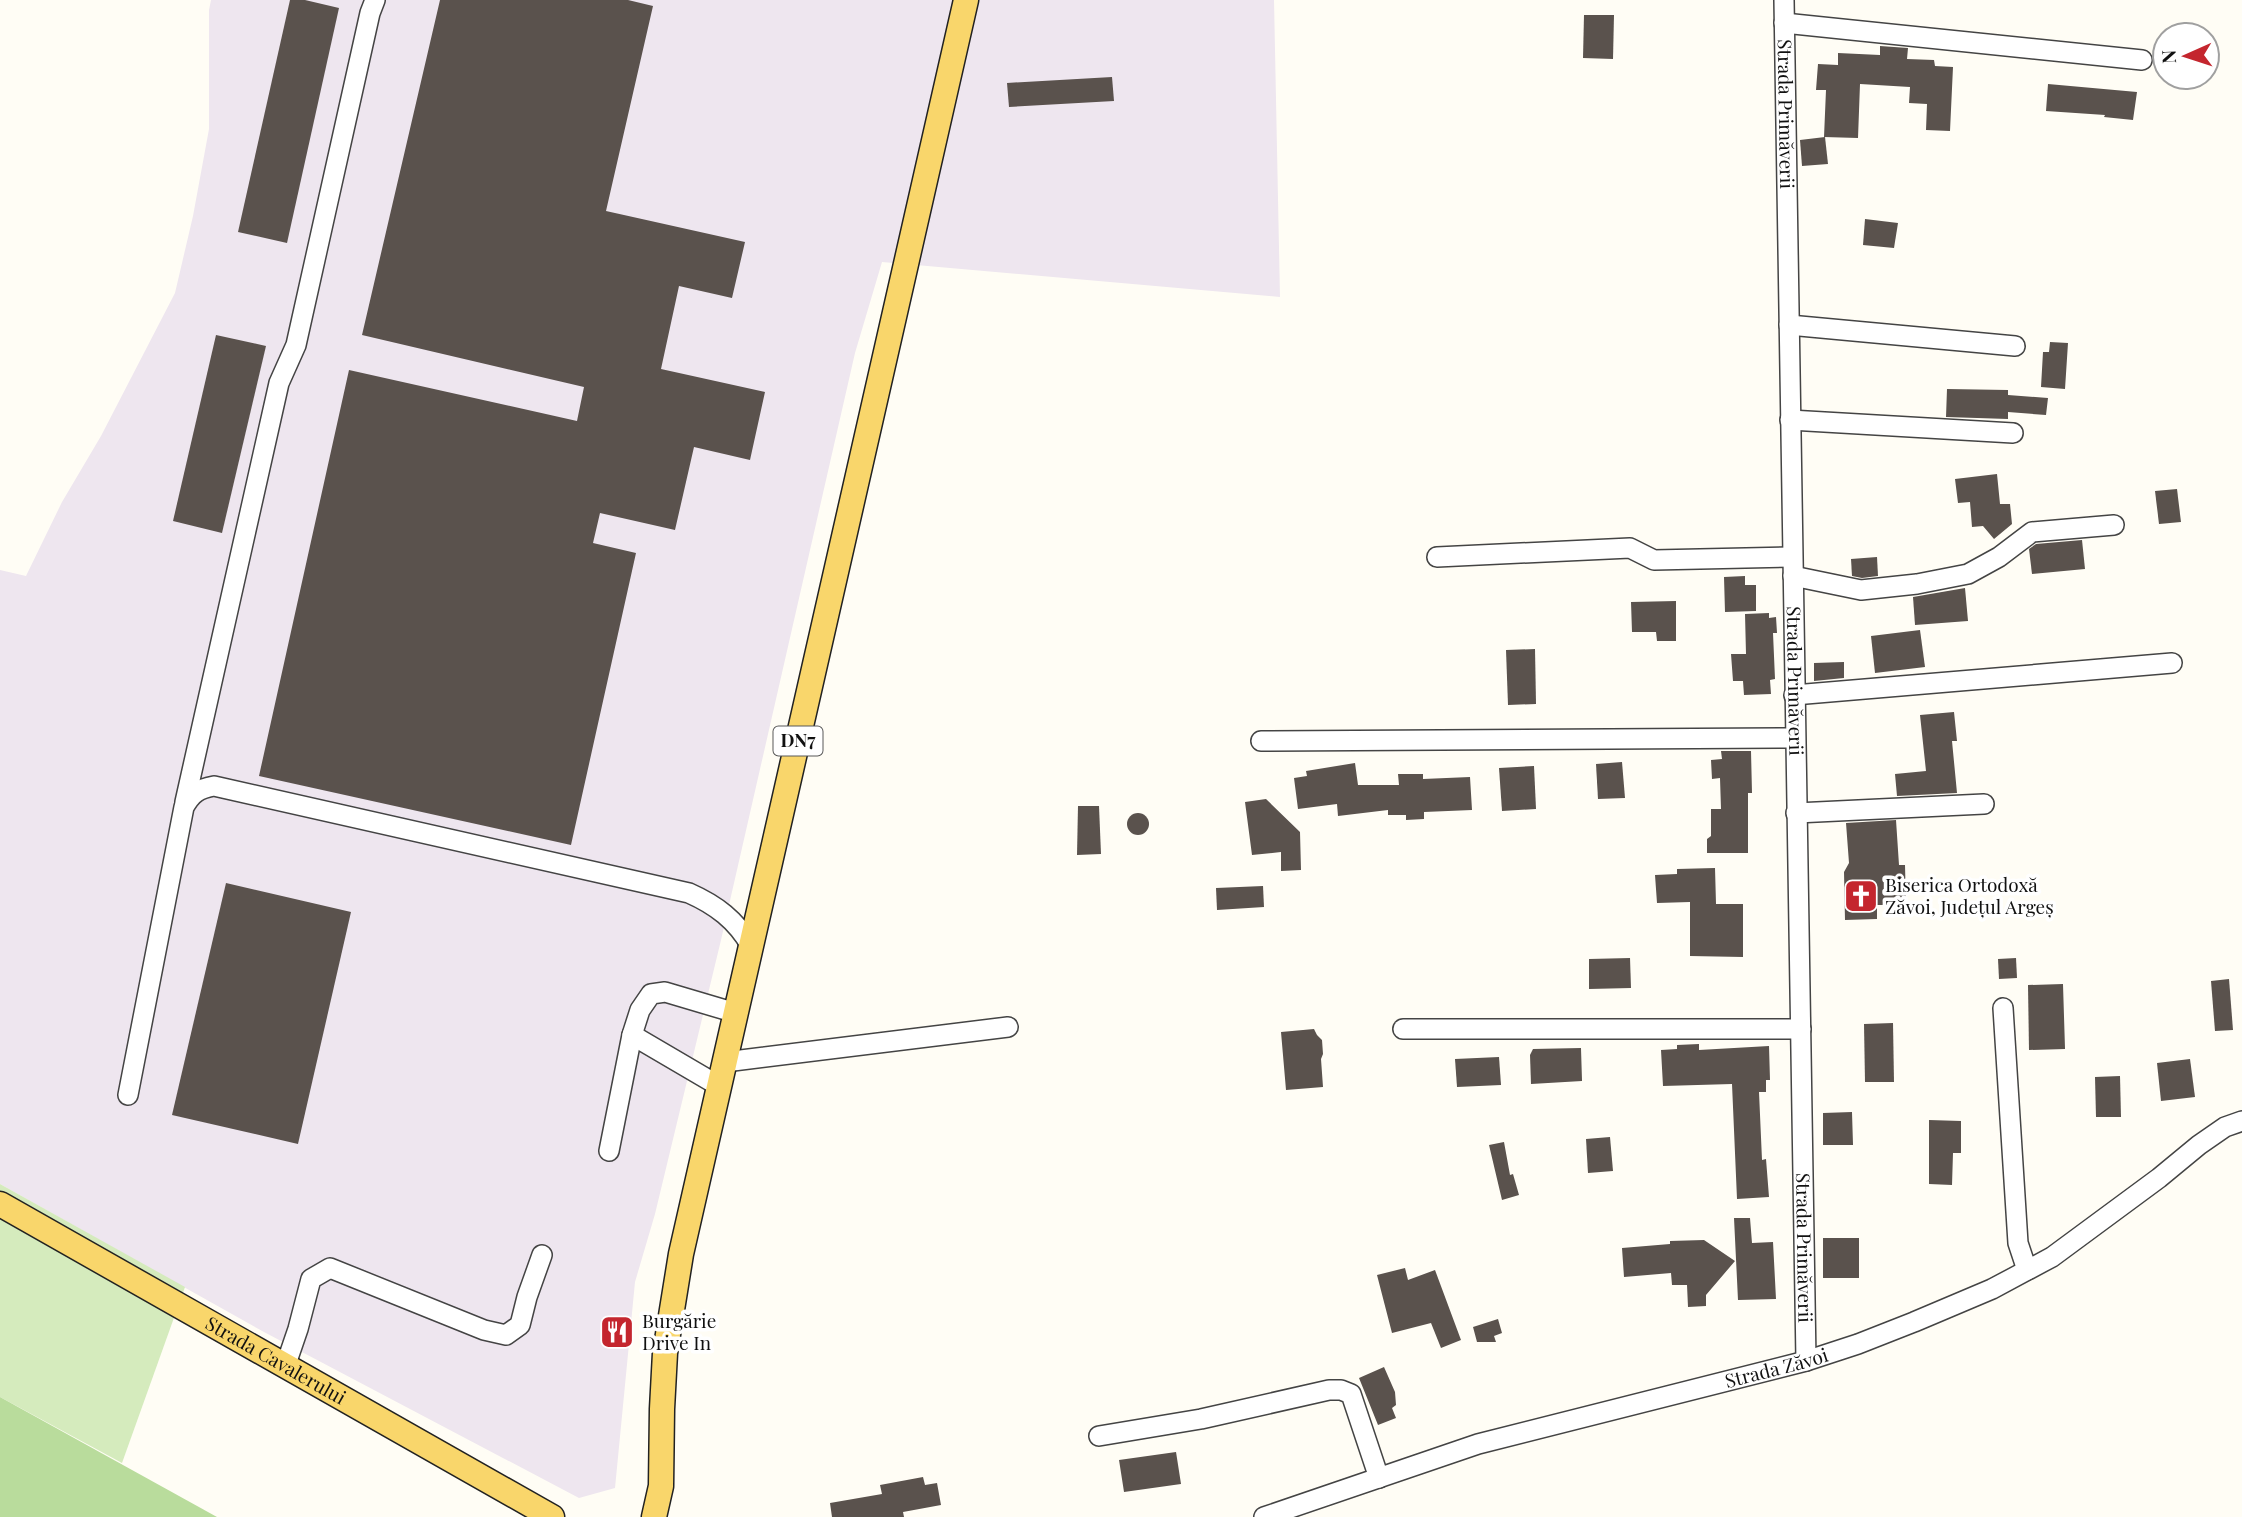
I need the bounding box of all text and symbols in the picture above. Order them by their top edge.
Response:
north arrow [2151,21,2221,91]
street label: Strada Primăverii [1773,39,1801,189]
text: N [2155,49,2181,64]
street label: Strada Primăverii [1782,606,1810,756]
road number: DN7 [774,726,822,756]
place label: Biserica Ortodoxă Zăvoi, Județul Argeș [1885,871,2054,919]
church icon: Biserica Ortodoxă Zăvoi, Județul Argeș [1842,877,1880,915]
street label: Strada Primăverii [1791,1173,1819,1323]
place label: Burgărie Drive In [642,1307,716,1355]
street label: Strada Cavalerului [201,1309,352,1410]
restaurant icon: Burgărie Drive In [598,1313,636,1351]
street label: Strada Zăvoi [1722,1341,1831,1393]

